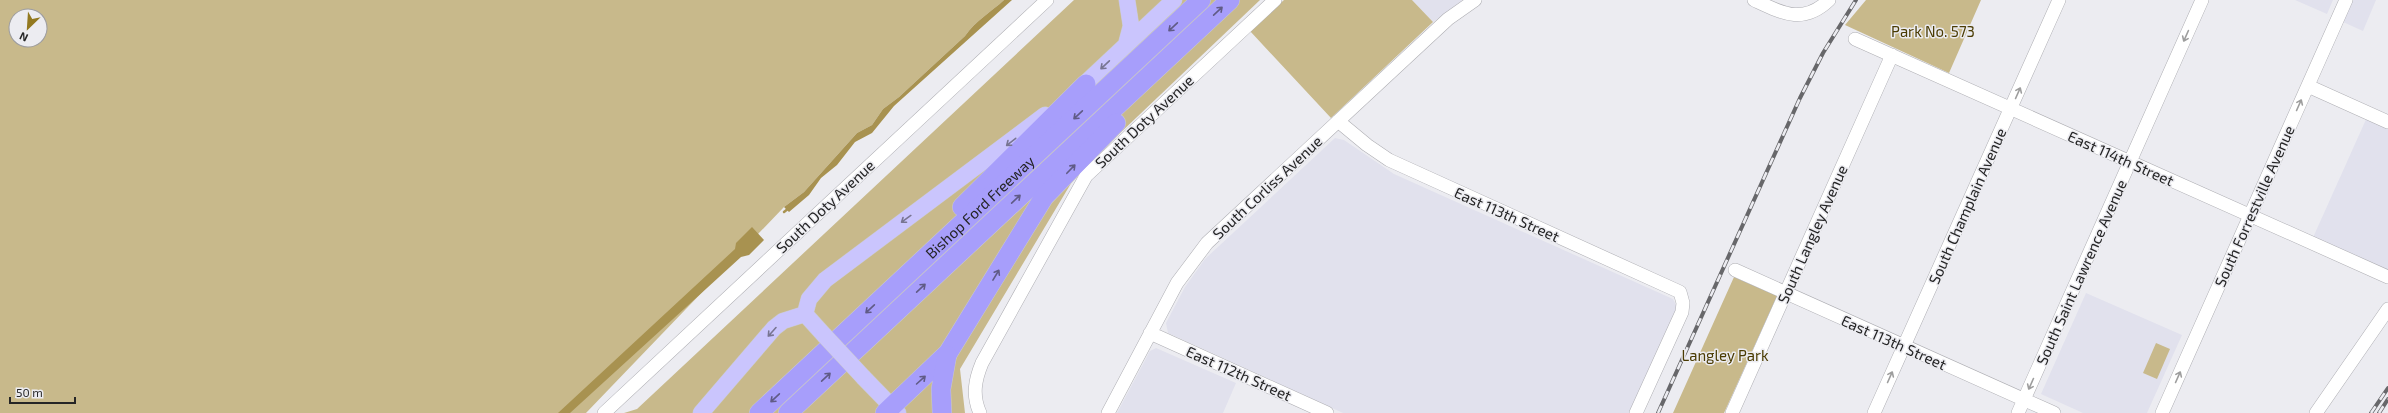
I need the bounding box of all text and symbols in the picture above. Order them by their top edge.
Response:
one-way arrow [1213,6,1223,16]
north arrow [8,8,48,48]
one-way arrow [1168,22,1178,31]
park label: Park No. 573 [1891,22,1975,40]
one-way arrow [2182,29,2190,41]
text: N [17,30,30,45]
one-way arrow [1101,60,1111,69]
street label: South Doty Avenue [1091,71,1197,171]
one-way arrow [2015,87,2022,99]
one-way arrow [2296,100,2303,112]
one-way arrow [1073,111,1083,120]
street label: South Forrestville Avenue [2210,123,2298,289]
street label: South Champlain Avenue [1924,125,2010,287]
street label: East 114th Street [2065,127,2177,190]
street label: South Corliss Avenue [1209,132,1325,242]
one-way arrow [1005,137,1016,146]
street label: Bishop Ford Freeway [921,152,1038,262]
street label: South Doty Avenue [772,156,878,256]
street label: South Langley Avenue [1773,162,1851,306]
one-way arrow [1066,164,1075,174]
street label: South Saint Lawrence Avenue [2032,177,2130,367]
street label: East 113th Street [1452,183,1563,245]
one-way arrow [1011,194,1021,204]
one-way arrow [901,215,912,223]
one-way arrow [992,270,1000,281]
one-way arrow [916,283,926,293]
one-way arrow [865,305,876,314]
street label: East 113th Street [1839,311,1950,373]
one-way arrow [767,326,776,337]
street label: East 112th Street [1184,342,1295,404]
park label: Langley Park [1681,346,1769,364]
one-way arrow [821,372,831,382]
one-way arrow [1887,372,1894,384]
one-way arrow [2175,372,2182,384]
one-way arrow [916,376,926,385]
one-way arrow [2027,378,2034,390]
scale bar [10,379,75,405]
text: 50 m [16,385,43,399]
one-way arrow [770,393,780,403]

